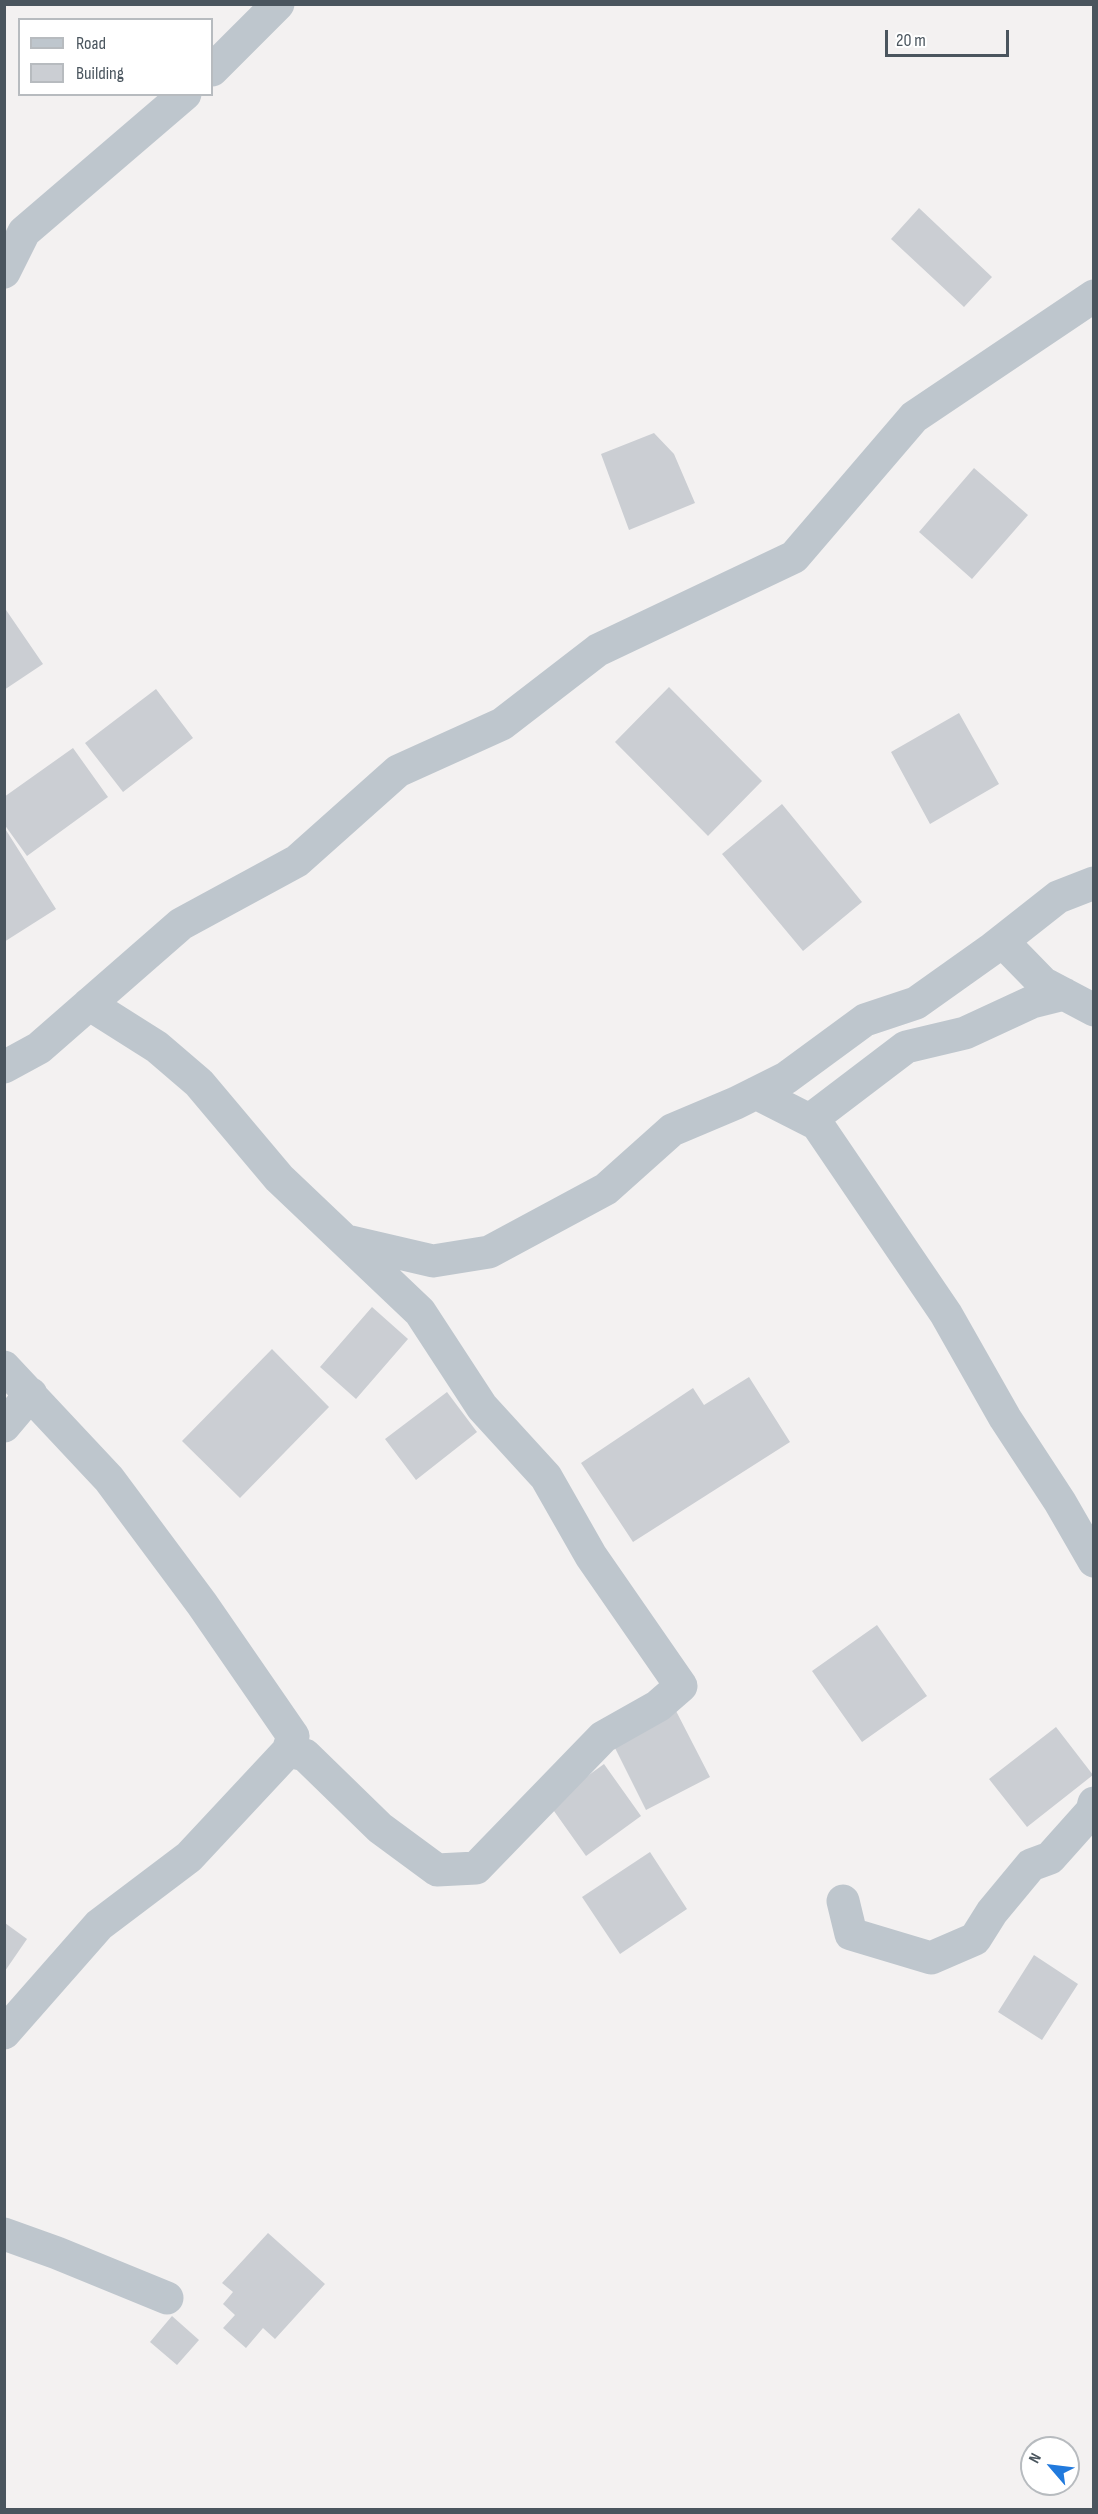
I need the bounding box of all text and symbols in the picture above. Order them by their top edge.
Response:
legend [18,18,213,96]
scale bar [888,18,1012,56]
text: 20 m [896,30,926,51]
text: Road [76,33,106,54]
text: Building [76,63,124,84]
north arrow [1020,2436,1080,2496]
text: N [1025,2450,1046,2466]

